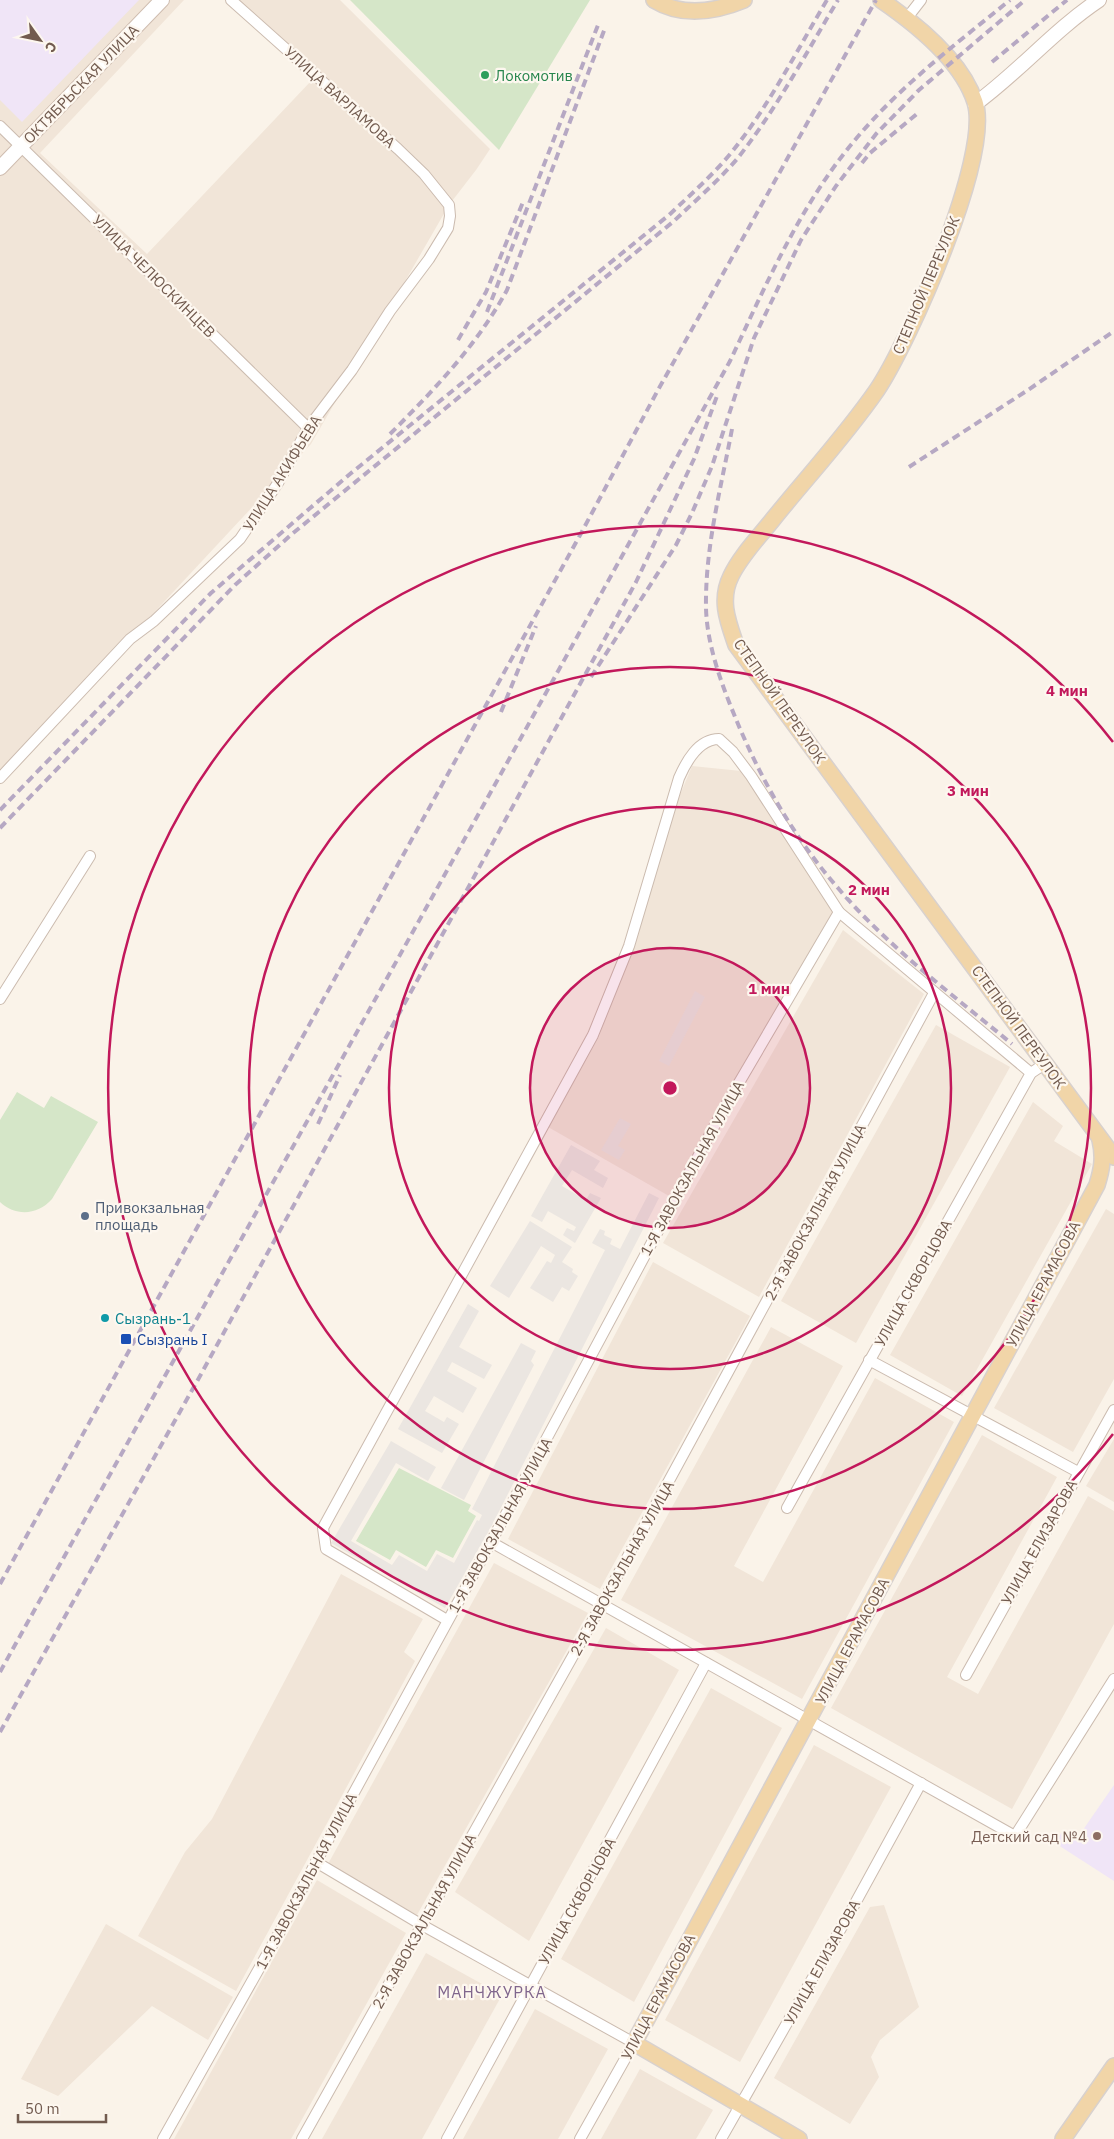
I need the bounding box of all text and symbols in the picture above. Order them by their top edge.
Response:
north arrow [15,15,65,65]
street label: ОКТЯБРЬСКАЯ УЛИЦА [20,21,142,147]
street label: УЛИЦА ВАРЛАМОВА [281,42,400,152]
place label: Локомотив [495,66,573,85]
marker: Локомотив [479,69,491,81]
street label: УЛИЦА ЧЕЛЮСКИНЦЕВ [89,211,219,341]
street label: СТЕПНОЙ ПЕРЕУЛОК [888,213,964,357]
street label: УЛИЦА АКИФЬЕВА [239,411,326,535]
street label: СТЕПНОЙ ПЕРЕУЛОК [730,635,830,767]
text: 4 мин [1046,681,1088,700]
text: 3 мин [947,781,989,800]
text: 2 мин [848,880,890,899]
street label: СТЕПНОЙ ПЕРЕУЛОК [968,961,1070,1093]
text: 1 мин [748,979,790,998]
street label: 1-Я ЗАВОКЗАЛЬНАЯ УЛИЦА [636,1077,748,1259]
centre of rings [661,1079,679,1097]
street label: 2-Я ЗАВОКЗАЛЬНАЯ УЛИЦА [760,1120,870,1304]
place label: Привокзальная площадь [95,1198,205,1234]
marker: Привокзальная площадь [79,1210,91,1222]
street label: УЛИЦА СКВОРЦОВА [870,1216,956,1350]
street label: УЛИЦА ЕРАМАСОВА [1002,1217,1085,1350]
place label: Сызрань-1 [115,1309,191,1328]
marker: Сызрань-1 [99,1312,111,1324]
place label: Сызрань I [137,1330,208,1349]
marker: Сызрань I [119,1332,133,1346]
street label: 1-Я ЗАВОКЗАЛЬНАЯ УЛИЦА [444,1434,556,1616]
street label: УЛИЦА ЕЛИЗАРОВА [997,1476,1081,1608]
street label: 2-Я ЗАВОКЗАЛЬНАЯ УЛИЦА [566,1477,678,1659]
street label: УЛИЦА ЕРАМАСОВА [811,1574,894,1707]
street label: 1-Я ЗАВОКЗАЛЬНАЯ УЛИЦА [251,1789,361,1973]
place label: Детский сад №4 [971,1827,1087,1846]
street label: 2-Я ЗАВОКЗАЛЬНАЯ УЛИЦА [368,1830,480,2012]
marker: Детский сад №4 [1091,1830,1103,1842]
street label: УЛИЦА СКВОРЦОВА [534,1834,620,1968]
street label: УЛИЦА ЕЛИЗАРОВА [780,1896,864,2028]
street label: УЛИЦА ЕРАМАСОВА [617,1930,700,2063]
district label: МАНЧЖУРКА [437,1982,547,2002]
scale bar [18,2092,105,2124]
text: 50 m [25,2099,60,2118]

